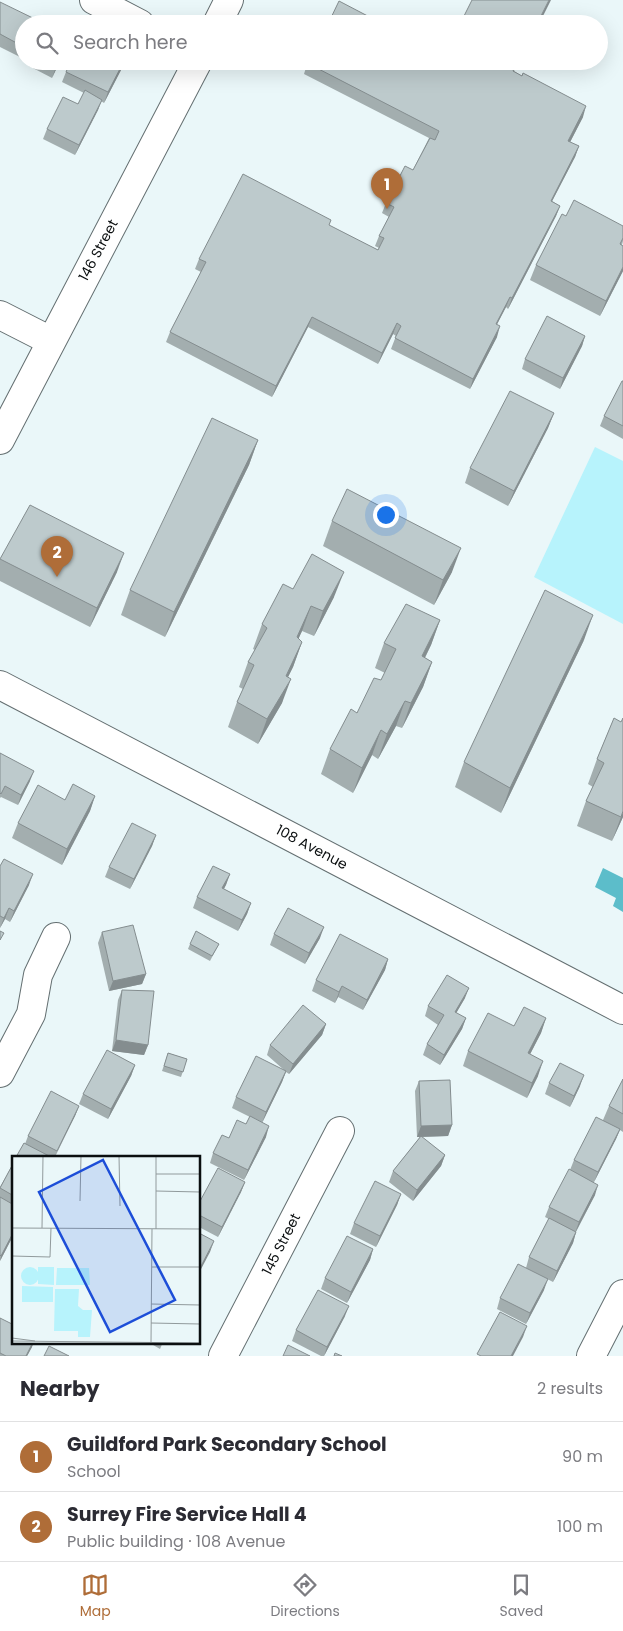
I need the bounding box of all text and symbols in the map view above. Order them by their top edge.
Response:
search box [15,15,608,70]
icon: search [33,29,61,57]
text: Search here [73,29,187,56]
pin: 1 [371,168,403,209]
street label: 146 Street [73,216,123,284]
your location [373,502,399,528]
pin: 2 [41,536,73,577]
street label: 108 Avenue [273,820,352,874]
inset map [12,1156,200,1344]
street label: 145 Street [257,1210,305,1278]
text: Nearby [20,1374,100,1403]
text: 2 results [537,1377,603,1400]
text: Guildford Park Secondary School [67,1431,387,1458]
text: 1 [33,1445,39,1468]
text: 90 m [562,1445,603,1468]
text: School [67,1460,121,1483]
text: Surrey Fire Service Hall 4 [67,1501,307,1528]
text: 2 [31,1515,41,1538]
text: 100 m [557,1515,603,1538]
text: Public building · 108 Avenue [67,1530,285,1553]
tab: Map [80,1571,111,1622]
tab: Directions [270,1571,340,1622]
tab: Saved [499,1571,543,1622]

